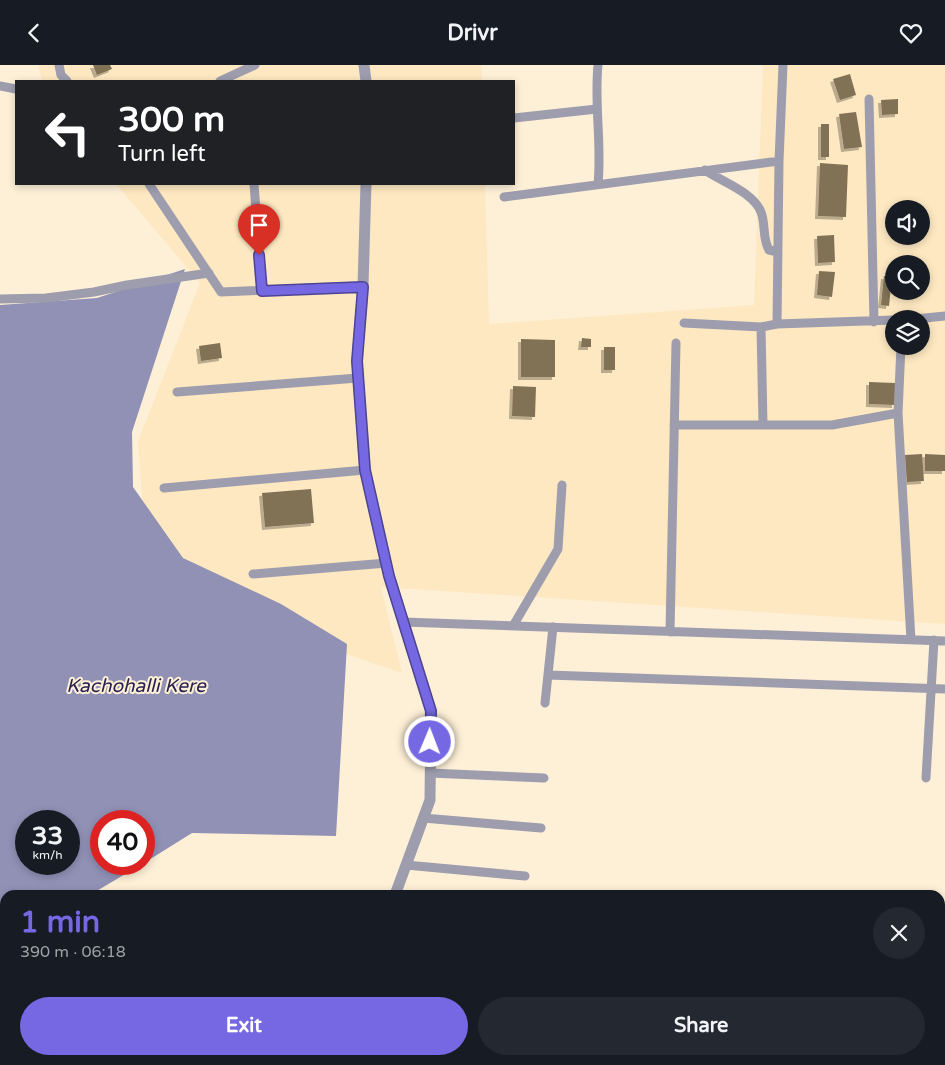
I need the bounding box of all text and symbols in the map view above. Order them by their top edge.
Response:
icon: back [20,19,48,47]
icon: heart [897,19,925,47]
text: Drivr [447,20,498,46]
text: 300 m [118,99,225,141]
icon: left [35,100,100,165]
text: Turn left [118,141,206,167]
map controls [885,200,930,355]
button: sound [885,200,930,245]
pin [238,204,280,255]
icon: arrive [245,211,273,239]
button: search [885,255,930,300]
button: layers [885,310,930,355]
water label: Kachohalli Kere [66,675,207,697]
position arrow [403,715,455,767]
speed limit sign: 40 [90,810,155,875]
text: 33 [32,821,63,851]
text: km/h [32,848,63,862]
text: 1 min [20,904,100,941]
button: close [873,907,925,959]
text: 390 m · 06:18 [20,942,126,962]
button: Exit [20,997,468,1055]
button: Share [478,997,925,1055]

